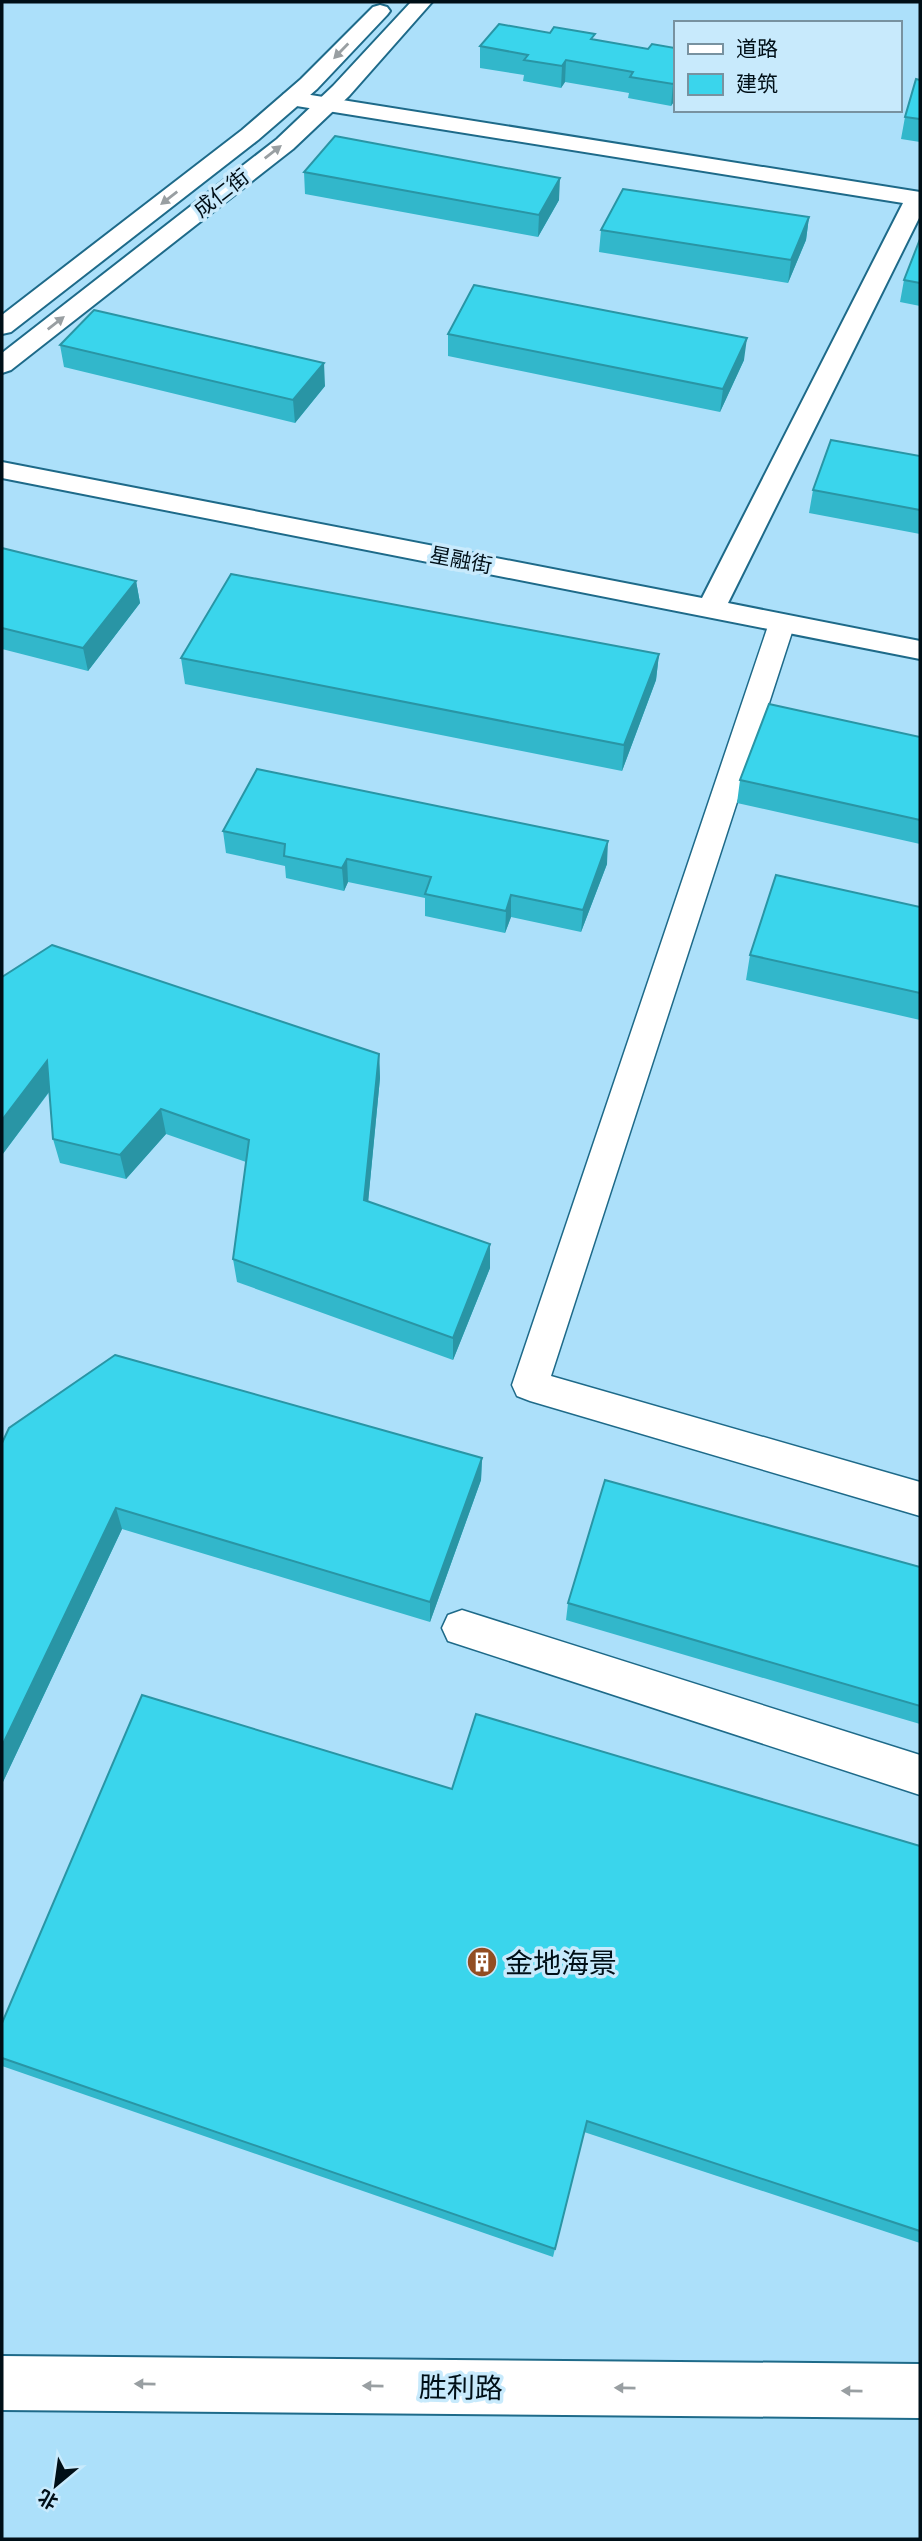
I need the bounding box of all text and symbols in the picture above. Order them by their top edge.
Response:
legend [674,21,901,112]
text: 道路 [736,35,778,62]
one-way arrow [334,42,350,59]
text: 建筑 [736,70,778,97]
one-way arrow [264,145,282,160]
street label: 成仁街 [188,163,254,223]
one-way arrow [160,191,178,206]
one-way arrow [46,315,64,330]
street label: 星融街 [428,541,494,579]
place label: 金地海景 [505,1944,617,1981]
building icon: 金地海景 [465,1945,499,1979]
street label: 胜利路 [419,2368,503,2406]
one-way arrow [134,2378,156,2390]
one-way arrow [361,2380,383,2392]
one-way arrow [613,2383,635,2394]
one-way arrow [841,2385,863,2397]
north arrow [21,2450,91,2520]
text: 北 [34,2485,62,2515]

